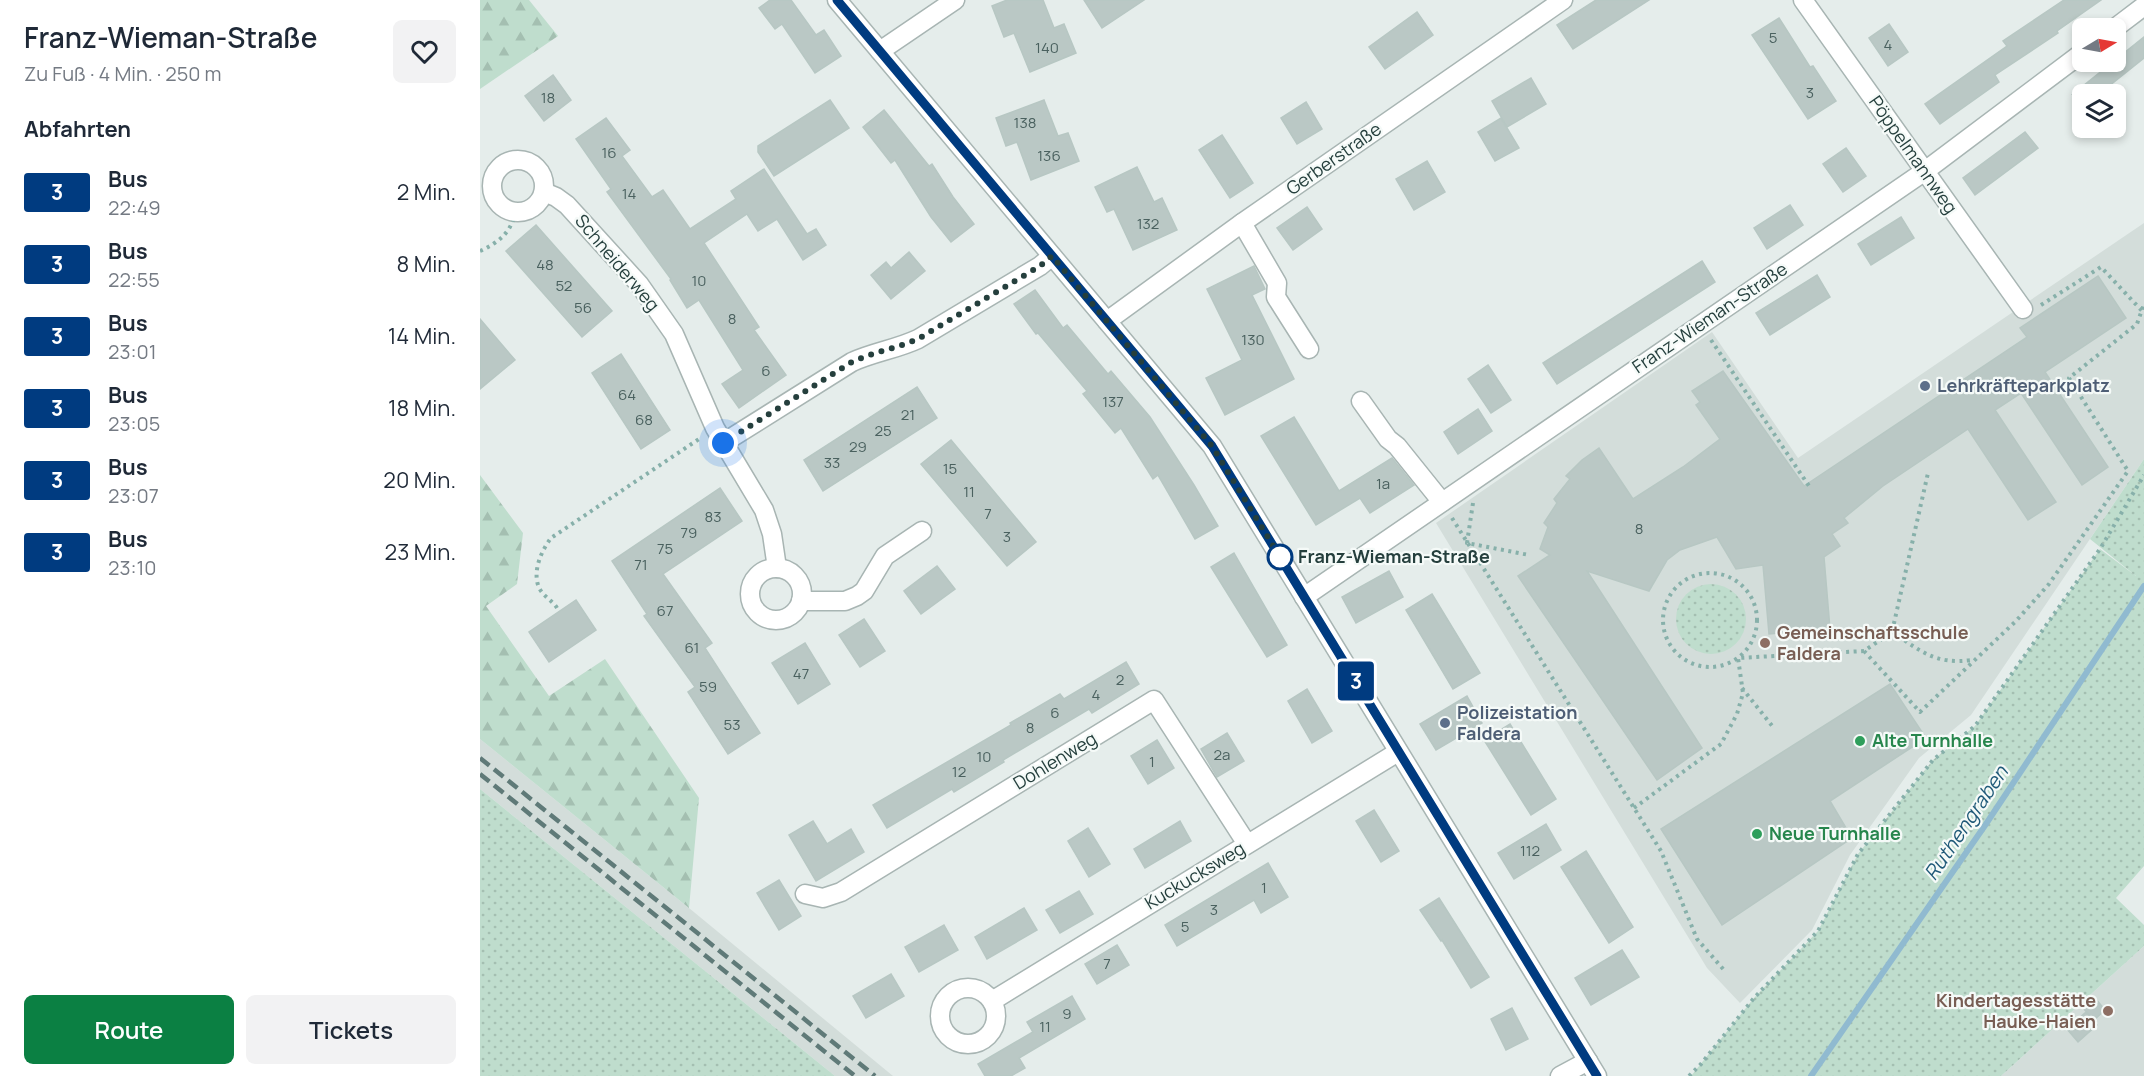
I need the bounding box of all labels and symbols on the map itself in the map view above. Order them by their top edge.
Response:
north arrow [2072,18,2126,72]
house number: 5 [1769,27,1777,48]
house number: 4 [1884,34,1893,55]
house number: 140 [1035,37,1059,58]
house number: 3 [1806,82,1814,103]
house number: 18 [541,87,555,108]
street label: Pöppelmannweg [1864,91,1963,218]
house number: 138 [1014,112,1036,133]
street label: Gerberstraße [1281,116,1386,200]
house number: 16 [601,142,617,163]
house number: 136 [1037,145,1061,166]
house number: 14 [622,183,636,204]
street label: Schneiderweg [570,209,665,316]
house number: 132 [1137,213,1159,234]
house number: 48 [536,254,554,275]
street label: Franz-Wieman-Straße [1627,256,1792,378]
house number: 10 [692,270,707,291]
house number: 52 [556,275,572,296]
house number: 56 [574,297,592,318]
house number: 8 [728,308,736,329]
house number: 130 [1241,329,1265,350]
house number: 6 [761,360,771,381]
place label: Lehrkräfteparkplatz [1937,373,2110,397]
marker: Lehrkräfteparkplatz [1918,379,1932,393]
house number: 64 [618,384,636,405]
house number: 137 [1102,391,1124,412]
house number: 21 [901,404,915,425]
house number: 68 [635,409,653,430]
house number: 25 [874,420,892,441]
your location [708,428,738,458]
house number: 29 [849,436,867,457]
house number: 33 [824,452,840,473]
house number: 15 [943,458,957,479]
house number: 1a [1376,473,1390,494]
house number: 11 [963,481,975,502]
house number: 7 [984,503,992,524]
house number: 83 [704,506,722,527]
house number: 8 [1635,518,1643,539]
house number: 79 [681,522,697,543]
house number: 3 [1003,526,1011,547]
house number: 75 [657,538,673,559]
marker: Franz-Wieman-Straße [1267,544,1293,570]
place label: Franz-Wieman-Straße [1298,544,1490,568]
house number: 71 [634,554,648,575]
house number: 67 [657,600,673,621]
place label: Gemeinschaftsschule Faldera [1777,620,1969,665]
marker: Gemeinschaftsschule Faldera [1758,636,1772,650]
house number: 61 [685,637,699,658]
line badge: 3 [1336,662,1376,700]
house number: 47 [793,663,809,684]
house number: 2 [1116,669,1124,690]
house number: 59 [699,676,717,697]
house number: 4 [1092,684,1101,705]
place label: Polizeistation Faldera [1457,700,1577,745]
house number: 6 [1050,702,1060,723]
house number: 53 [724,714,740,735]
marker: Polizeistation Faldera [1438,716,1452,730]
house number: 8 [1026,717,1034,738]
street label: Dohlenweg [1008,726,1101,794]
place label: Alte Turnhalle [1872,728,1993,752]
marker: Alte Turnhalle [1853,734,1867,748]
house number: 2a [1214,744,1230,765]
house number: 10 [977,746,992,767]
house number: 1 [1149,751,1155,772]
water label: Ruthengraben [1917,759,2014,885]
house number: 12 [952,761,966,782]
place label: Neue Turnhalle [1769,821,1901,845]
marker: Neue Turnhalle [1750,827,1764,841]
street label: Kuckucksweg [1140,836,1249,914]
house number: 112 [1520,840,1540,861]
house number: 1 [1261,877,1267,898]
house number: 3 [1210,899,1218,920]
house number: 5 [1181,916,1189,937]
house number: 7 [1103,953,1111,974]
place label: Kindertagesstätte Hauke-Haien [1936,988,2096,1033]
house number: 9 [1062,1003,1072,1024]
marker: Kindertagesstätte Hauke-Haien [2101,1004,2115,1018]
house number: 11 [1039,1016,1051,1037]

